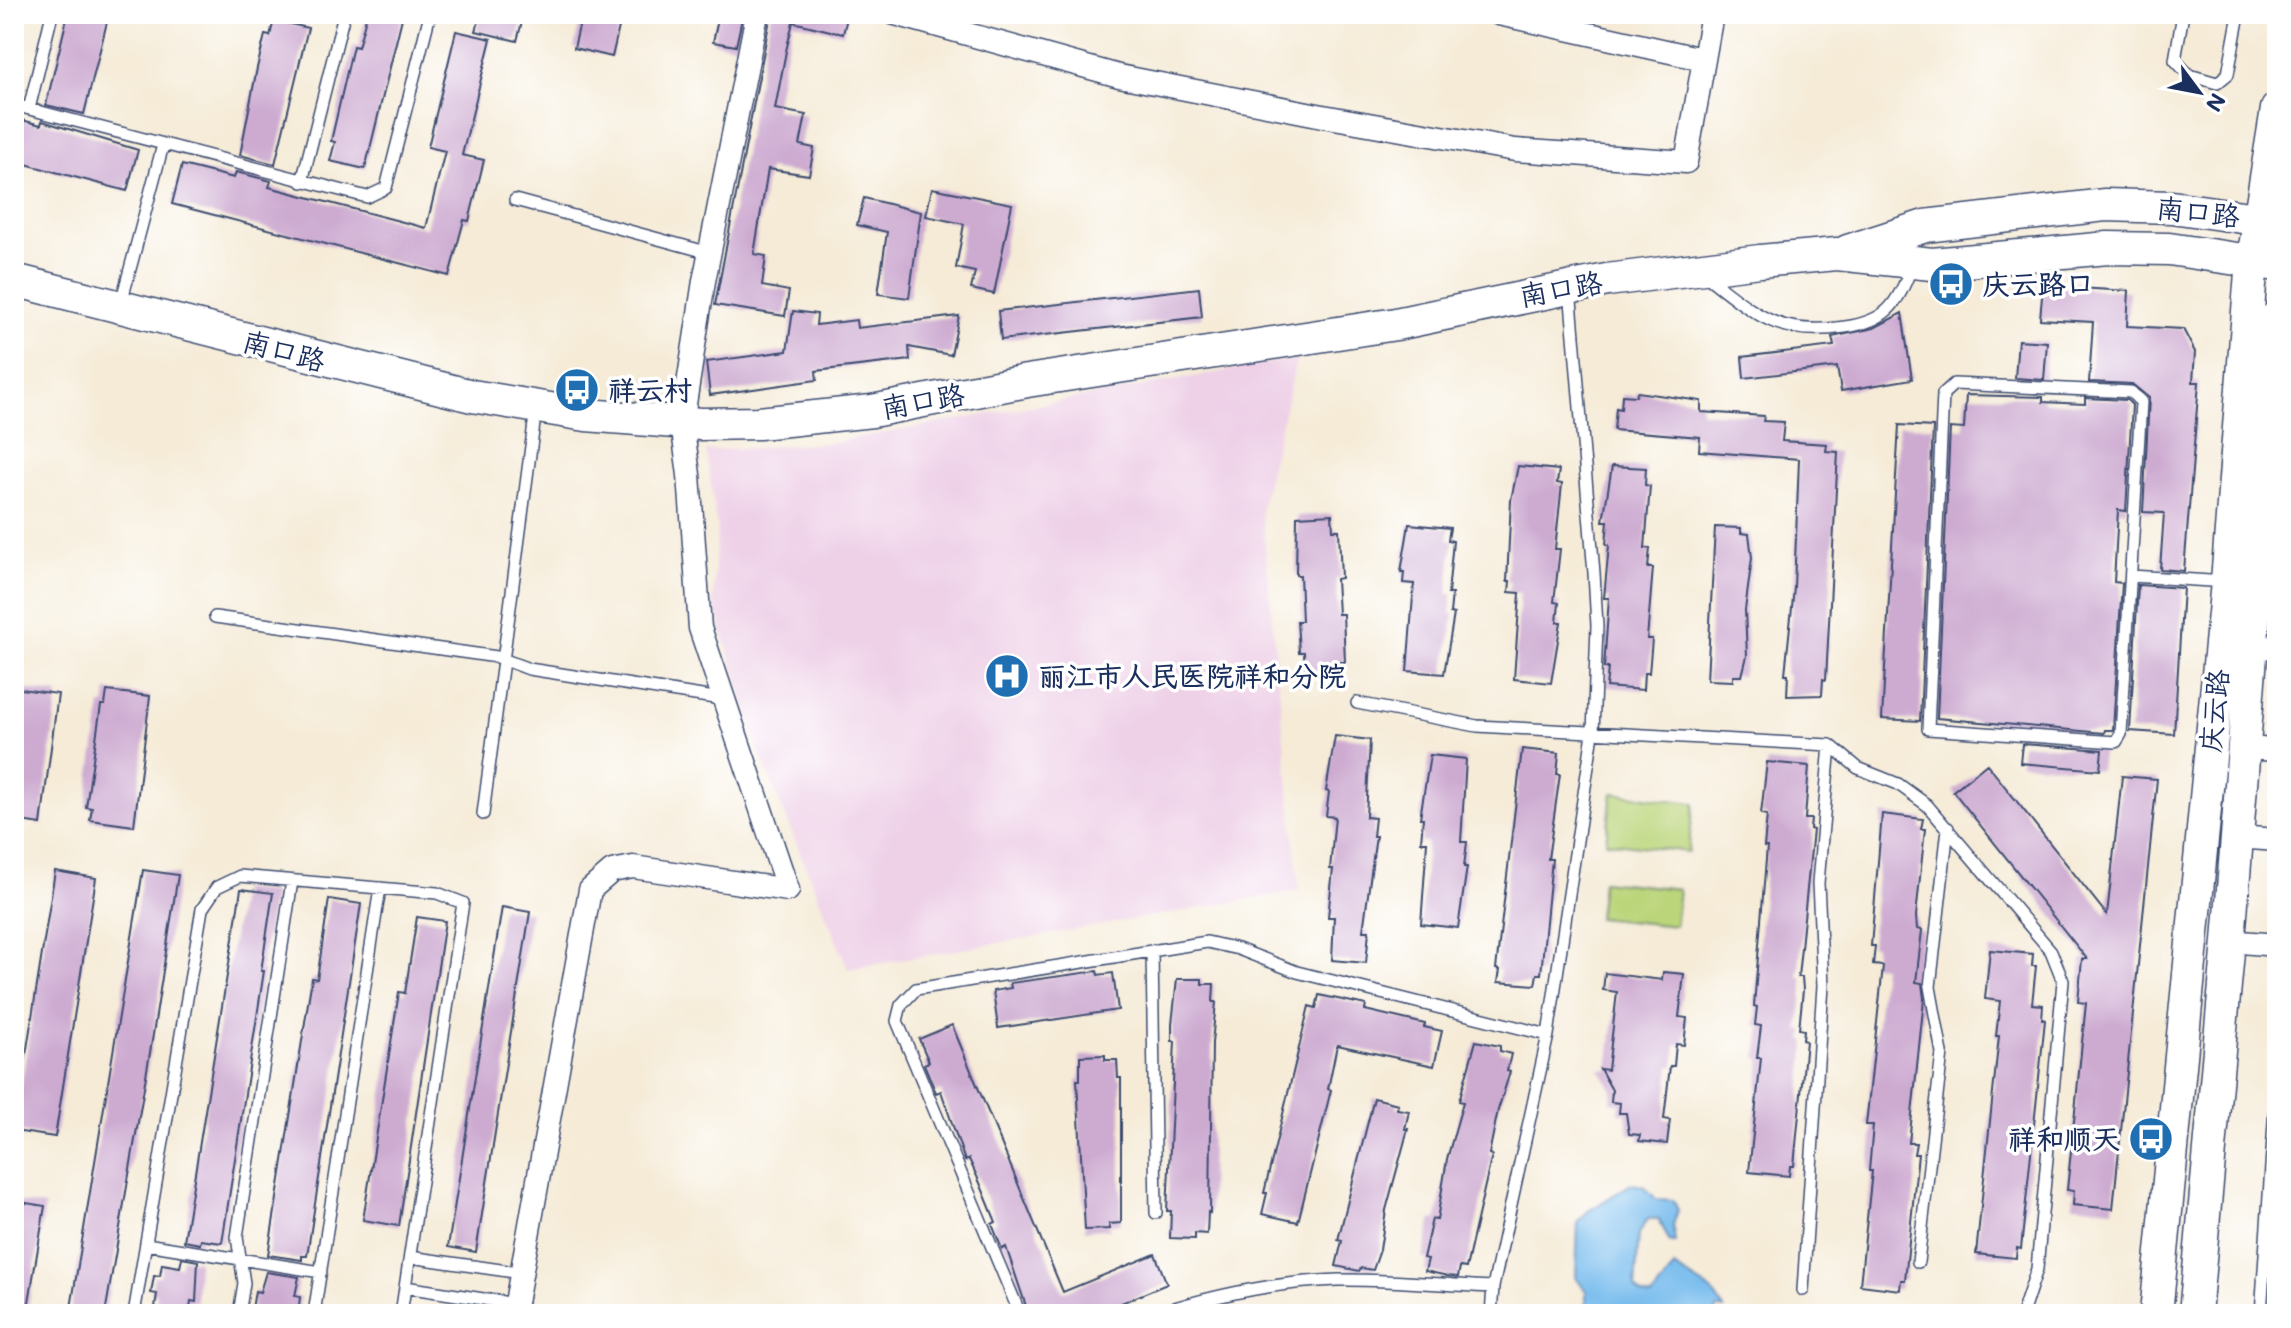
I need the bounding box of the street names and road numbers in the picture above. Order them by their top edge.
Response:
street label: 南口路 [2154,189,2242,233]
street label: 南口路 [1516,263,1605,313]
street label: 南口路 [239,322,329,378]
street label: 南口路 [878,375,967,425]
street label: 庆云路 [2191,667,2235,755]

